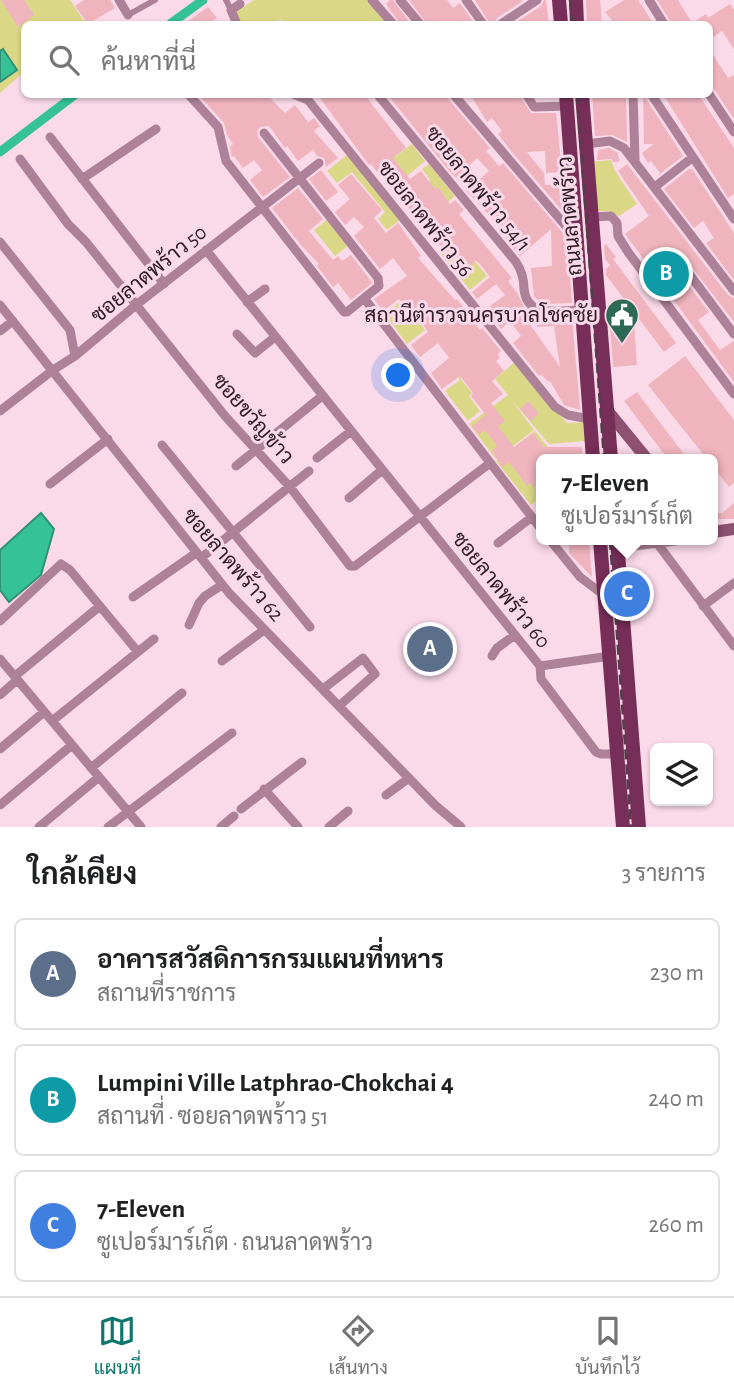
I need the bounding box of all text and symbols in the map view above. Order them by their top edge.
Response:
search box [21,21,713,98]
icon: search [45,41,83,79]
text: ค้นหาที่นี่ [101,49,196,75]
street label: ซอยลาดพร้าว 54/1 [421,121,536,255]
street label: ถนนลาดพร้าว [552,155,586,277]
street label: ซอยลาดพร้าว 56 [374,156,478,281]
street label: ซอยลาดพร้าว 50 [86,220,211,327]
pin: B [643,248,689,300]
public building icon: สถานีตำรวจนครบาลโชคชัย [603,296,641,345]
place label: สถานีตำรวจนครบาลโชคชัย [364,302,598,326]
your location [381,358,415,392]
street label: ซอยขวัญข้าว [208,369,299,469]
popup [536,454,718,545]
text: 7-Eleven [561,470,649,496]
street label: ซอยลาดพร้าว 62 [179,504,289,625]
text: ซูเปอร์มาร์เก็ต [561,506,693,529]
street label: ซอยลาดพร้าว 60 [448,527,556,652]
pin: C [604,568,650,620]
pin: A [407,623,453,675]
map controls [650,743,713,806]
button: layers [650,743,713,806]
text: ใกล้เคียง [28,860,137,890]
text: 3 รายการ [622,863,706,886]
text: อาคารสวัสดิการกรมแผนที่ทหาร [97,947,444,973]
text: A [46,962,60,985]
text: 230 m [650,962,704,985]
text: สถานที่ราชการ [97,983,236,1006]
text: Lumpini Ville Latphrao-Chokchai 4 [97,1070,454,1096]
text: B [46,1088,60,1111]
text: 240 m [648,1088,704,1111]
text: สถานที่ · ซอยลาดพร้าว 51 [97,1106,328,1129]
text: 7-Eleven [97,1196,185,1222]
text: C [47,1214,59,1237]
text: 260 m [648,1214,704,1237]
text: ซูเปอร์มาร์เก็ต · ถนนลาดพร้าว [97,1232,373,1255]
tab: แผนที่ [94,1312,141,1380]
tab: เส้นทาง [329,1312,388,1380]
tab: บันทึกไว้ [575,1312,640,1380]

